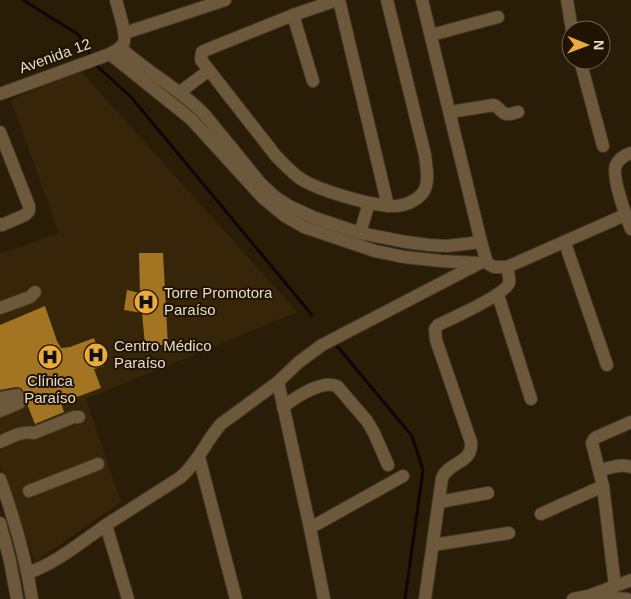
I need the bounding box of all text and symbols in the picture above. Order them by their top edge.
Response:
north arrow [561,20,611,70]
street label: Avenida 12 [17,35,93,76]
text: N [591,40,607,50]
place label: Torre Promotora Paraíso [164,284,273,318]
hospital icon: Torre Promotora Paraíso [133,289,159,315]
place label: Centro Médico Paraíso [114,337,212,371]
hospital icon: Centro Médico Paraíso [83,342,109,368]
hospital icon: Clínica Paraíso [37,344,63,370]
place label: Clínica Paraíso [24,372,76,406]

